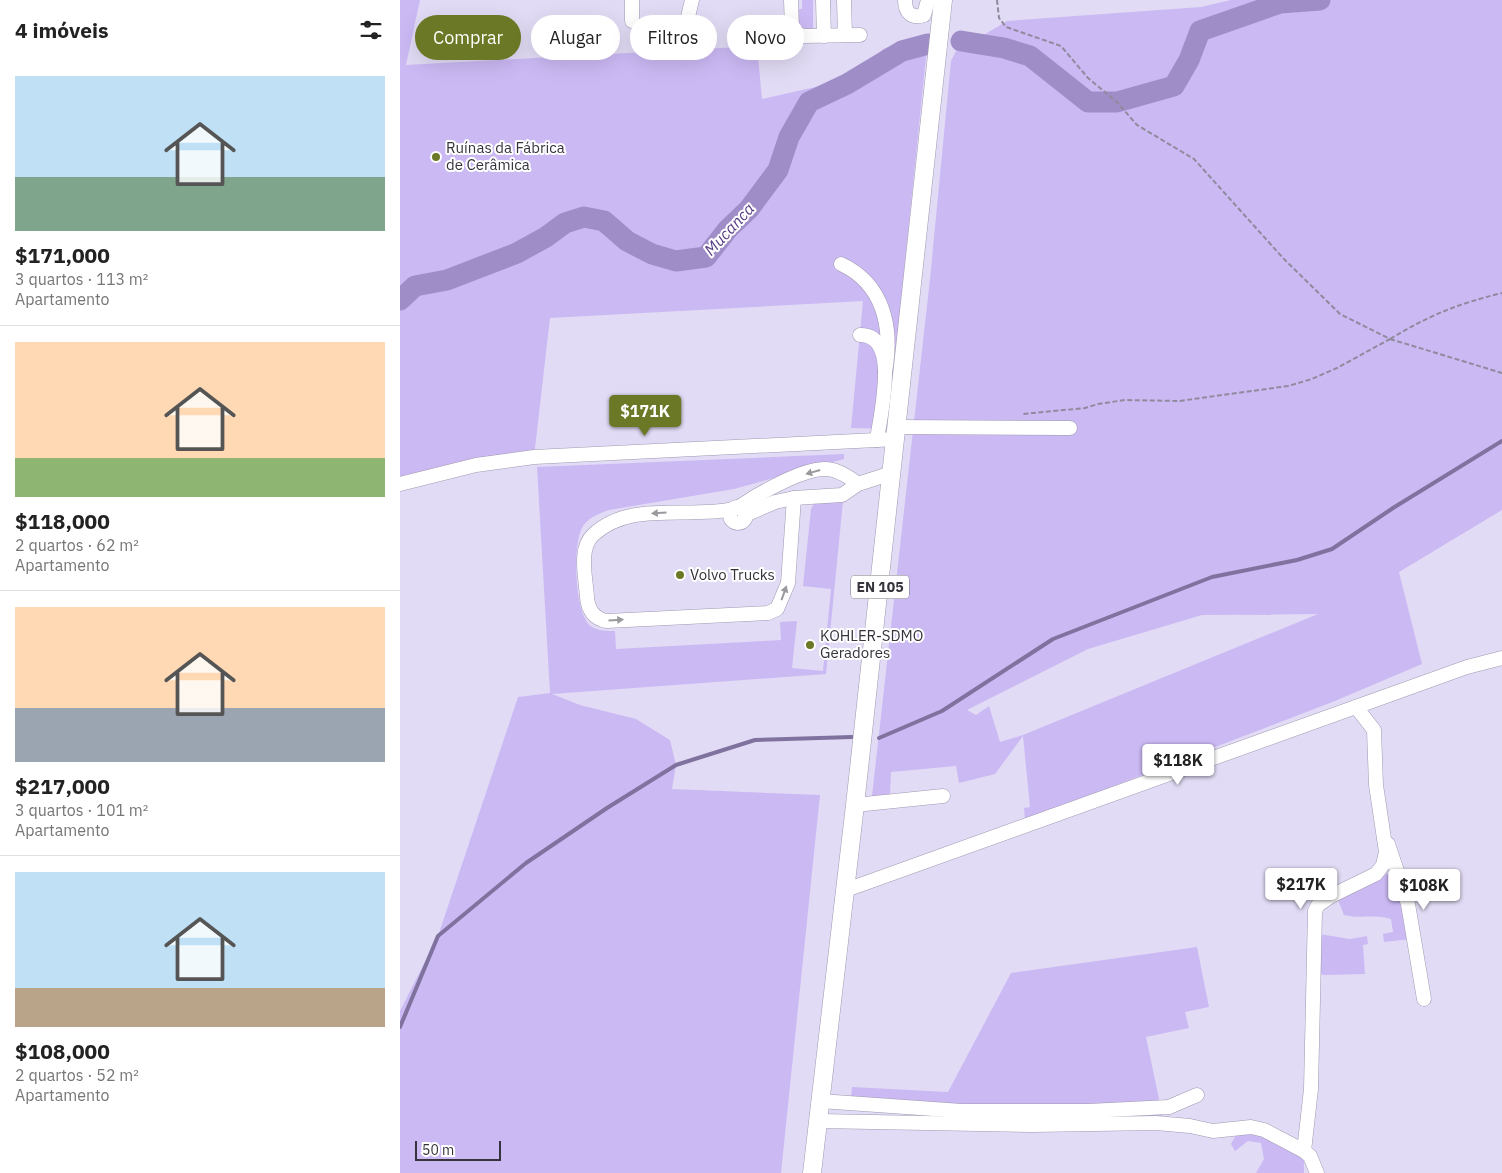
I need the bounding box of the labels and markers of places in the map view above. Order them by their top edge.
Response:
place label: Ruínas da Fábrica de Cerâmica [446,138,565,174]
marker: Ruínas da Fábrica de Cerâmica [430,151,442,163]
pin: $171K [610,394,680,437]
place label: Volvo Trucks [690,565,775,584]
marker: Volvo Trucks [674,569,686,581]
place label: KOHLER-SDMO Geradores [820,626,923,662]
marker: KOHLER-SDMO Geradores [804,639,816,651]
pin: $118K [1143,744,1213,786]
pin: $217K [1266,868,1336,910]
pin: $108K [1389,868,1459,911]

